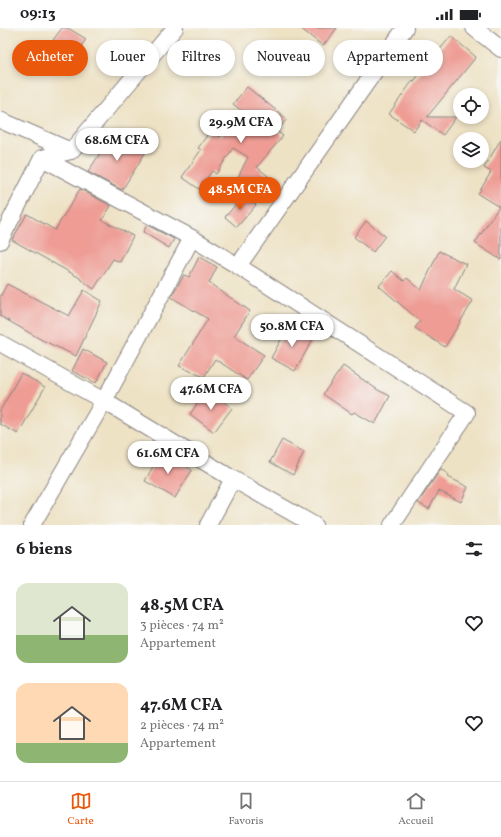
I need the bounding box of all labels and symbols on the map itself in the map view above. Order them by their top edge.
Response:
pin: 29.9M CFA [195,110,287,144]
pin: 68.6M CFA [71,128,163,162]
pin: 48.5M CFA [194,177,286,211]
pin: 50.8M CFA [246,314,338,348]
pin: 47.6M CFA [165,377,257,411]
pin: 61.6M CFA [122,441,214,475]

